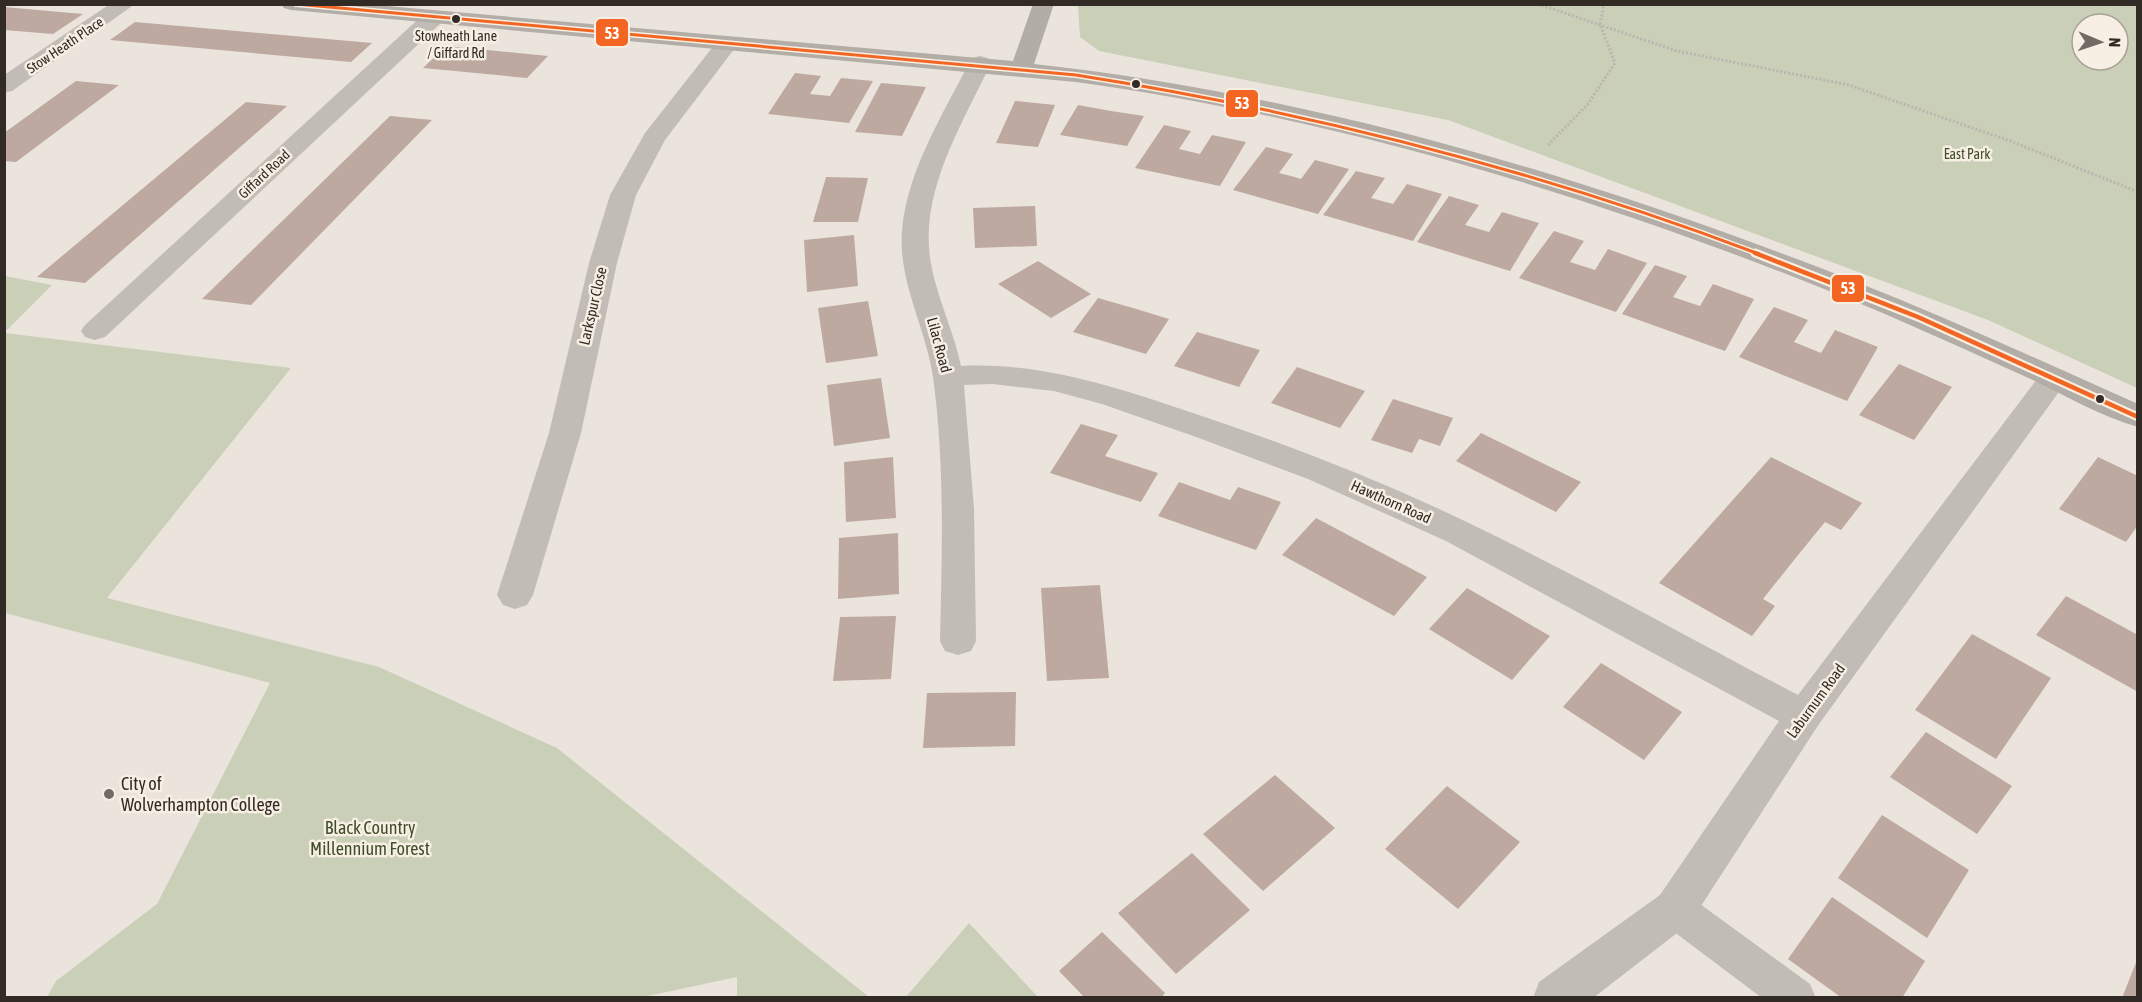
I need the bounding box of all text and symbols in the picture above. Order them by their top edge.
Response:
north arrow [2070,12,2130,72]
marker: Stowheath Lane / Giffard Rd [450,13,462,25]
street label: Stow Heath Place [24,14,106,76]
line badge: 53 [595,18,629,47]
text: 53 [604,24,620,42]
place label: Stowheath Lane / Giffard Rd [415,28,497,61]
text: N [2106,37,2124,48]
unlabelled marker [1130,78,1142,90]
line badge: 53 [1225,89,1259,118]
text: 53 [1234,94,1250,112]
street label: Giffard Road [235,146,293,202]
park label: East Park [1944,146,1990,162]
street label: Larkspur Close [575,265,610,347]
line badge: 53 [1831,274,1865,303]
text: 53 [1840,279,1856,297]
street label: Lilac Road [924,315,955,374]
unlabelled marker [2094,393,2106,405]
street label: Hawthorn Road [1349,476,1434,527]
street label: Laburnum Road [1783,660,1848,741]
place label: City of Wolverhampton College [121,773,280,815]
marker: City of Wolverhampton College [102,787,116,801]
park label: Black Country Millennium Forest [310,817,430,859]

